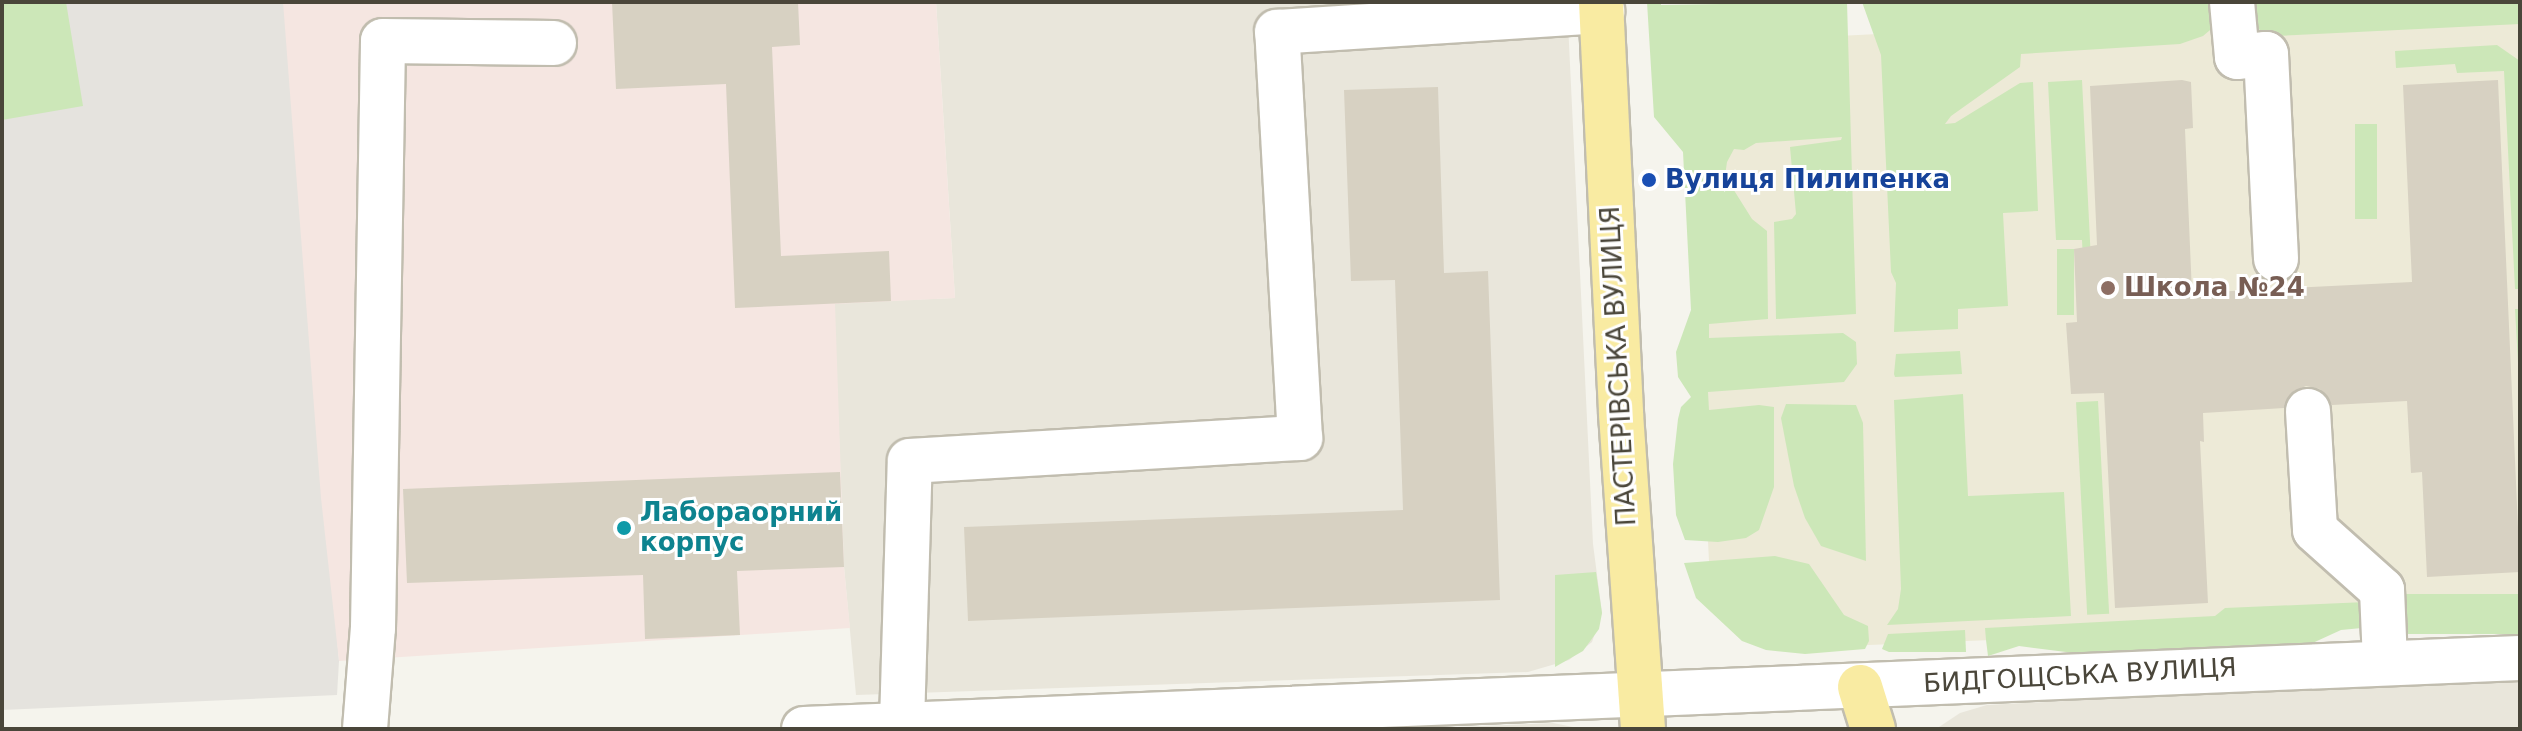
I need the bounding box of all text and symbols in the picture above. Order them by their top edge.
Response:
place label: Вулиця Пилипенка [1665,164,1950,196]
marker: Вулиця Пилипенка [1640,171,1658,189]
street label: ПАСТЕРІВСЬКА ВУЛИЦЯ [1595,205,1643,527]
place label: Школа №24 [2124,272,2305,304]
marker: Школа №24 [2099,279,2117,297]
place label: Лабораорний корпус [640,497,842,558]
marker: Лабораорний корпус [615,519,633,537]
street label: БИДГОЩСЬКА ВУЛИЦЯ [1923,652,2237,700]

